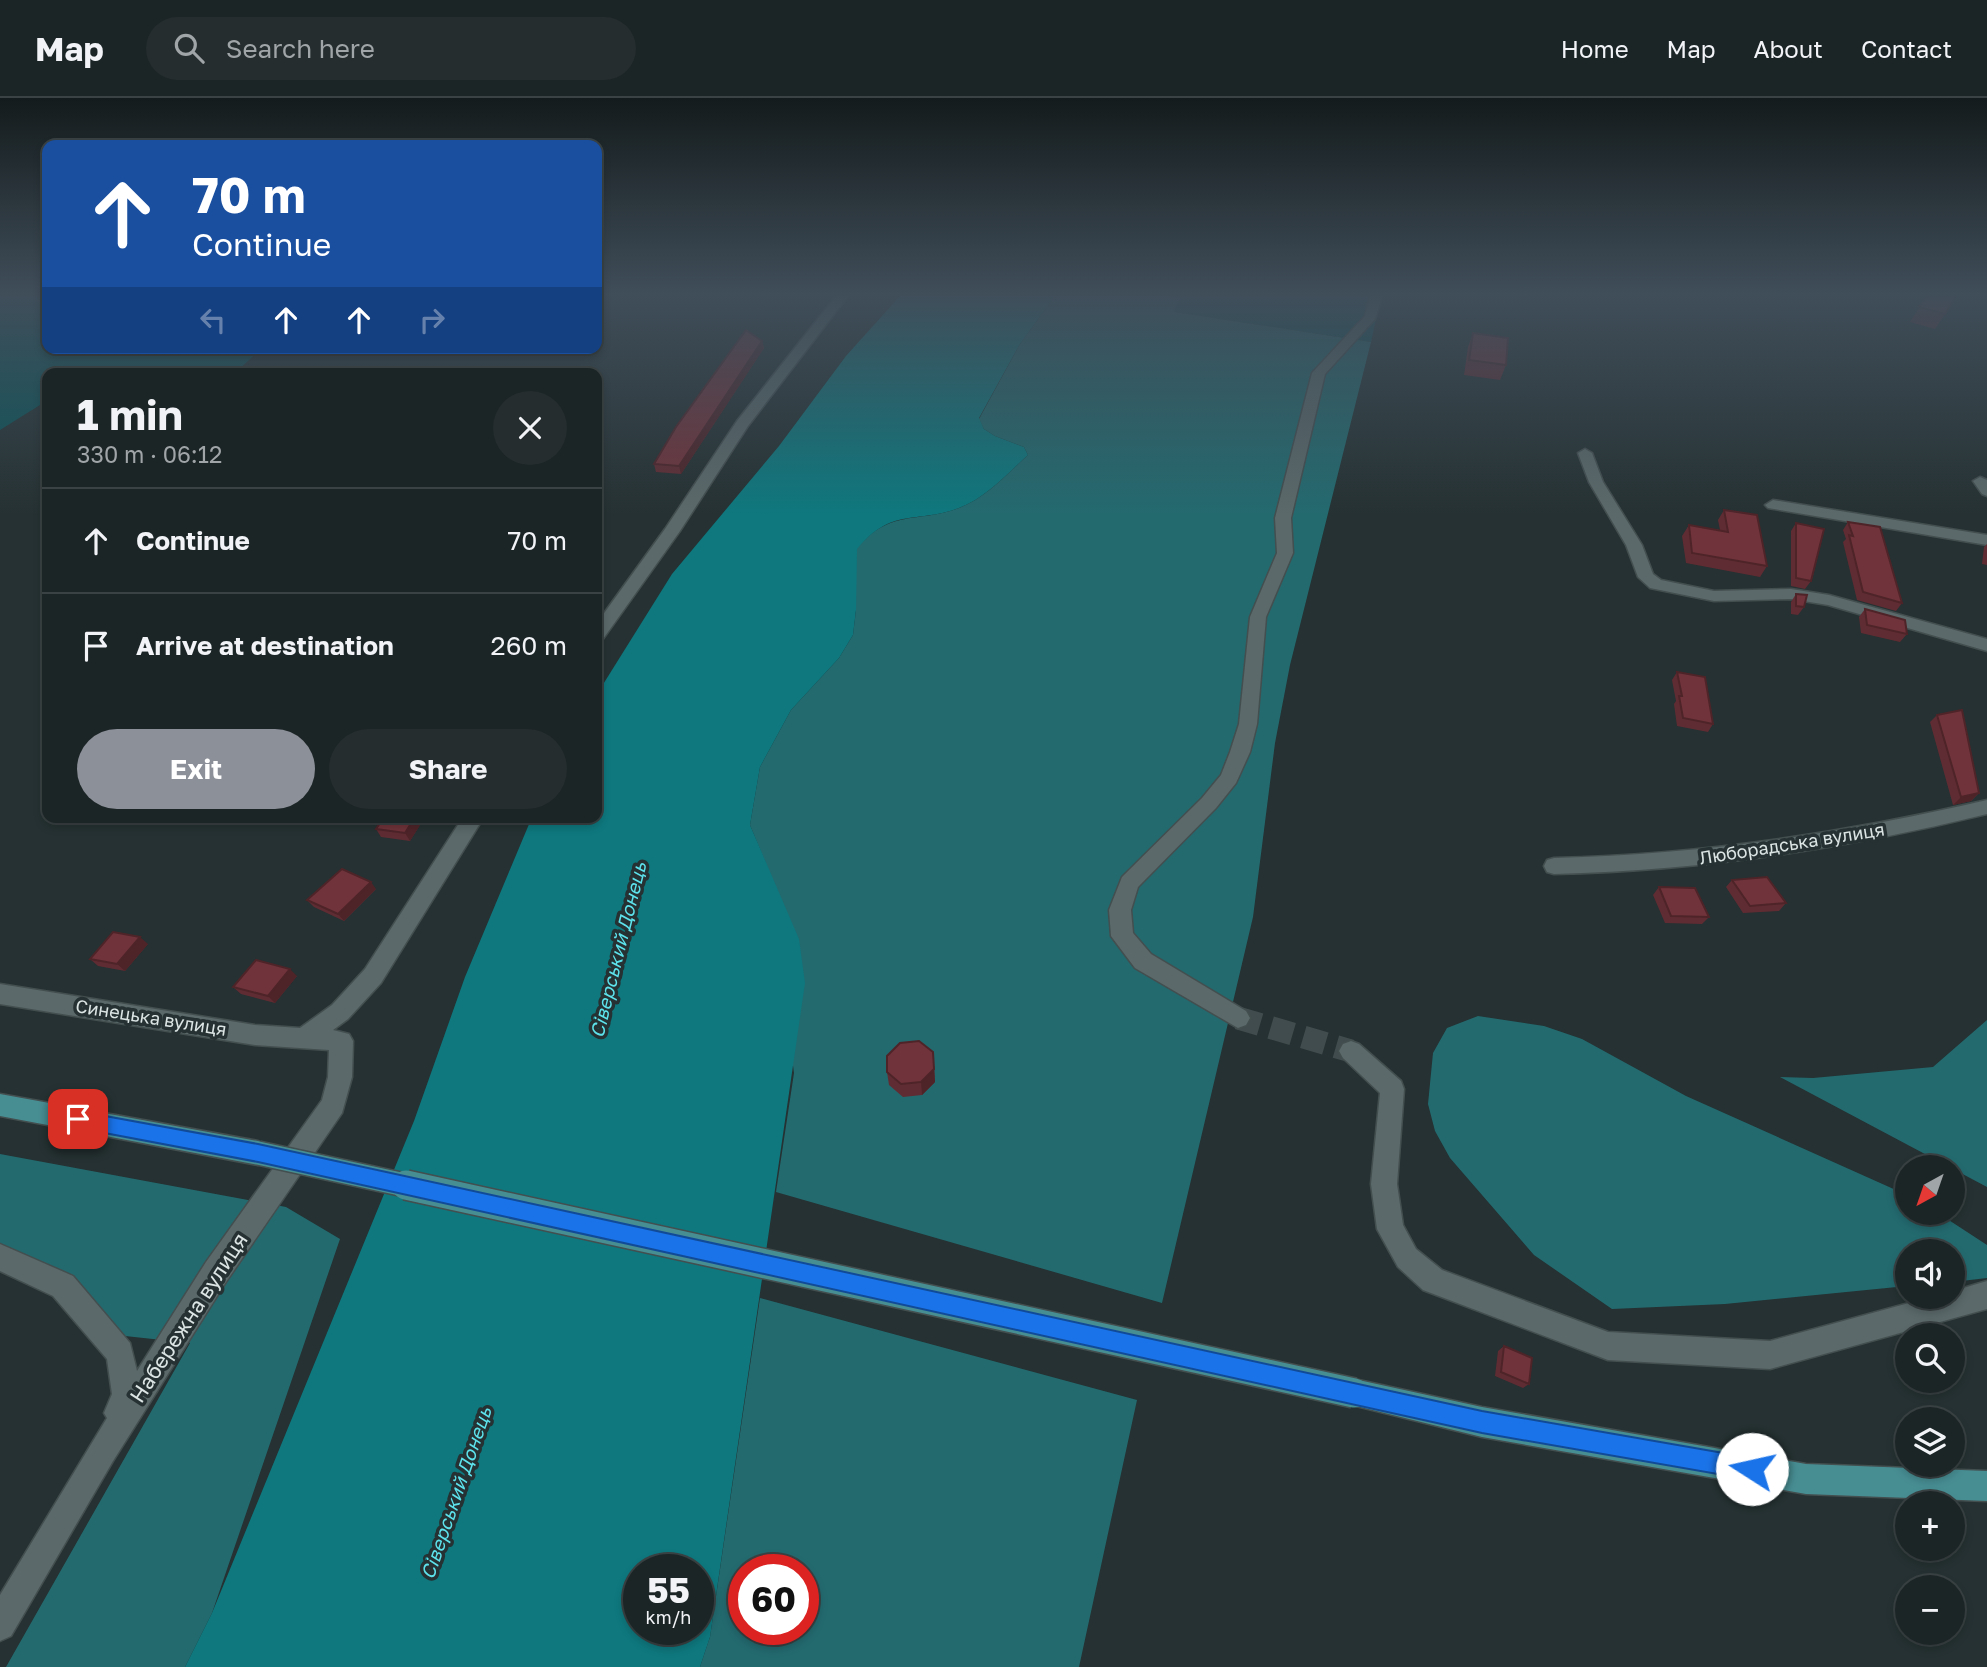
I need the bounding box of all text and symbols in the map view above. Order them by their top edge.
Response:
search box [146,17,636,80]
text: Map [35,29,104,68]
icon: search [170,29,208,67]
text: Search here [226,33,375,64]
text: Home [1561,34,1629,63]
text: Map [1667,34,1716,63]
text: About [1754,34,1823,63]
text: Contact [1861,34,1952,63]
text: 70 m [192,165,306,224]
icon: ahead [77,168,168,259]
text: Continue [192,225,331,263]
icon: left [194,301,232,339]
icon: ahead [267,301,305,339]
icon: ahead [340,301,378,339]
icon: right [413,301,451,339]
text: 1 min [77,389,183,439]
button: close [493,391,567,465]
text: 330 m · 06:12 [77,440,222,468]
icon: ahead [77,522,115,560]
text: Continue [136,525,250,556]
text: 70 m [508,525,567,556]
icon: arrive [77,627,115,665]
text: Arrive at destination [136,630,394,661]
text: 260 m [491,630,567,661]
button: Exit [77,729,315,809]
button: Share [329,729,567,809]
street label: Люборадська вулиця [1698,818,1886,869]
water label: Сіверський Донець [585,859,651,1040]
street label: Синецька вулиця [74,994,228,1040]
pin [48,1089,108,1149]
icon: arrive [59,1100,97,1138]
north arrow [1895,1155,1965,1225]
map controls [1895,1155,1965,1645]
street label: Набережна вулиця [124,1228,253,1407]
button: sound [1895,1239,1965,1309]
button: search [1895,1323,1965,1393]
water label: Сіверський Донець [415,1403,496,1582]
button: layers [1895,1407,1965,1477]
position arrow [1715,1432,1789,1506]
button: + [1895,1491,1965,1561]
speed limit sign: 60 [728,1554,819,1645]
text: 55 [647,1569,690,1611]
button: − [1895,1575,1965,1645]
text: km/h [646,1606,691,1628]

